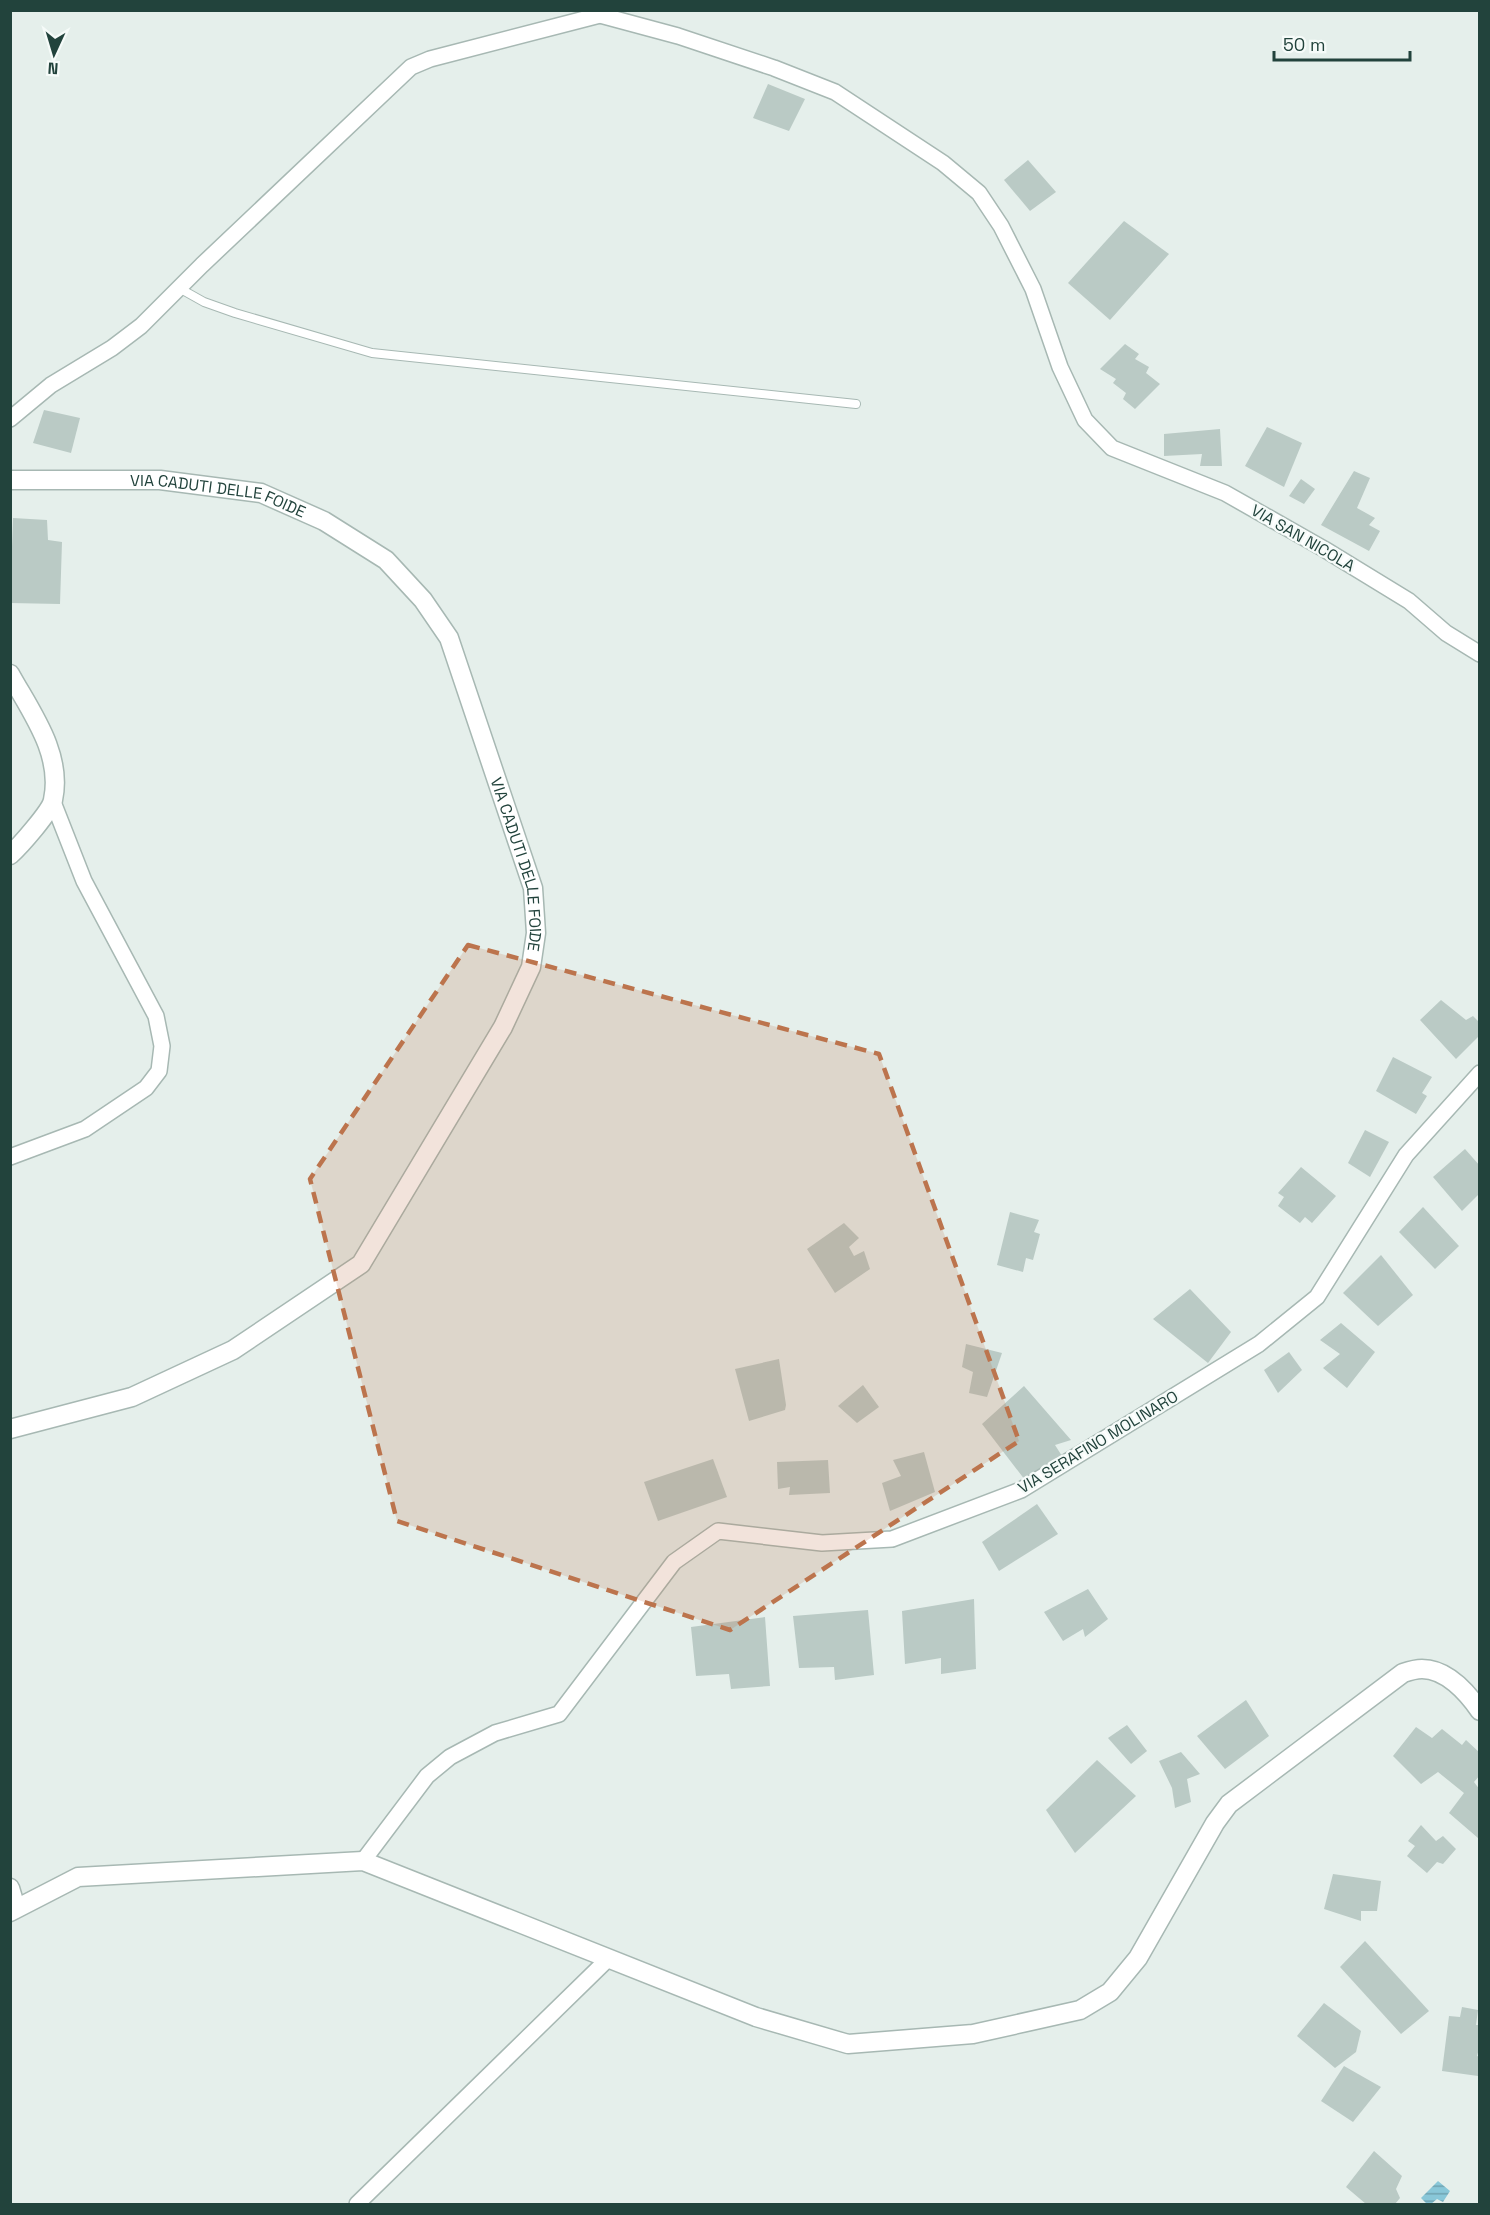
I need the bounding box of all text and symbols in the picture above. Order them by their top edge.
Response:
north arrow [24,24,84,84]
scale bar [1274,24,1410,62]
text: 50 m [1283,33,1325,56]
text: N [47,58,59,79]
street label: VIA CADUTI DELLE FOIDE [130,469,309,522]
street label: VIA SAN NICOLA [1247,500,1359,576]
street label: VIA CADUTI DELLE FOIDE [486,774,547,953]
street label: VIA SERAFINO MOLINARO [1014,1386,1182,1498]

